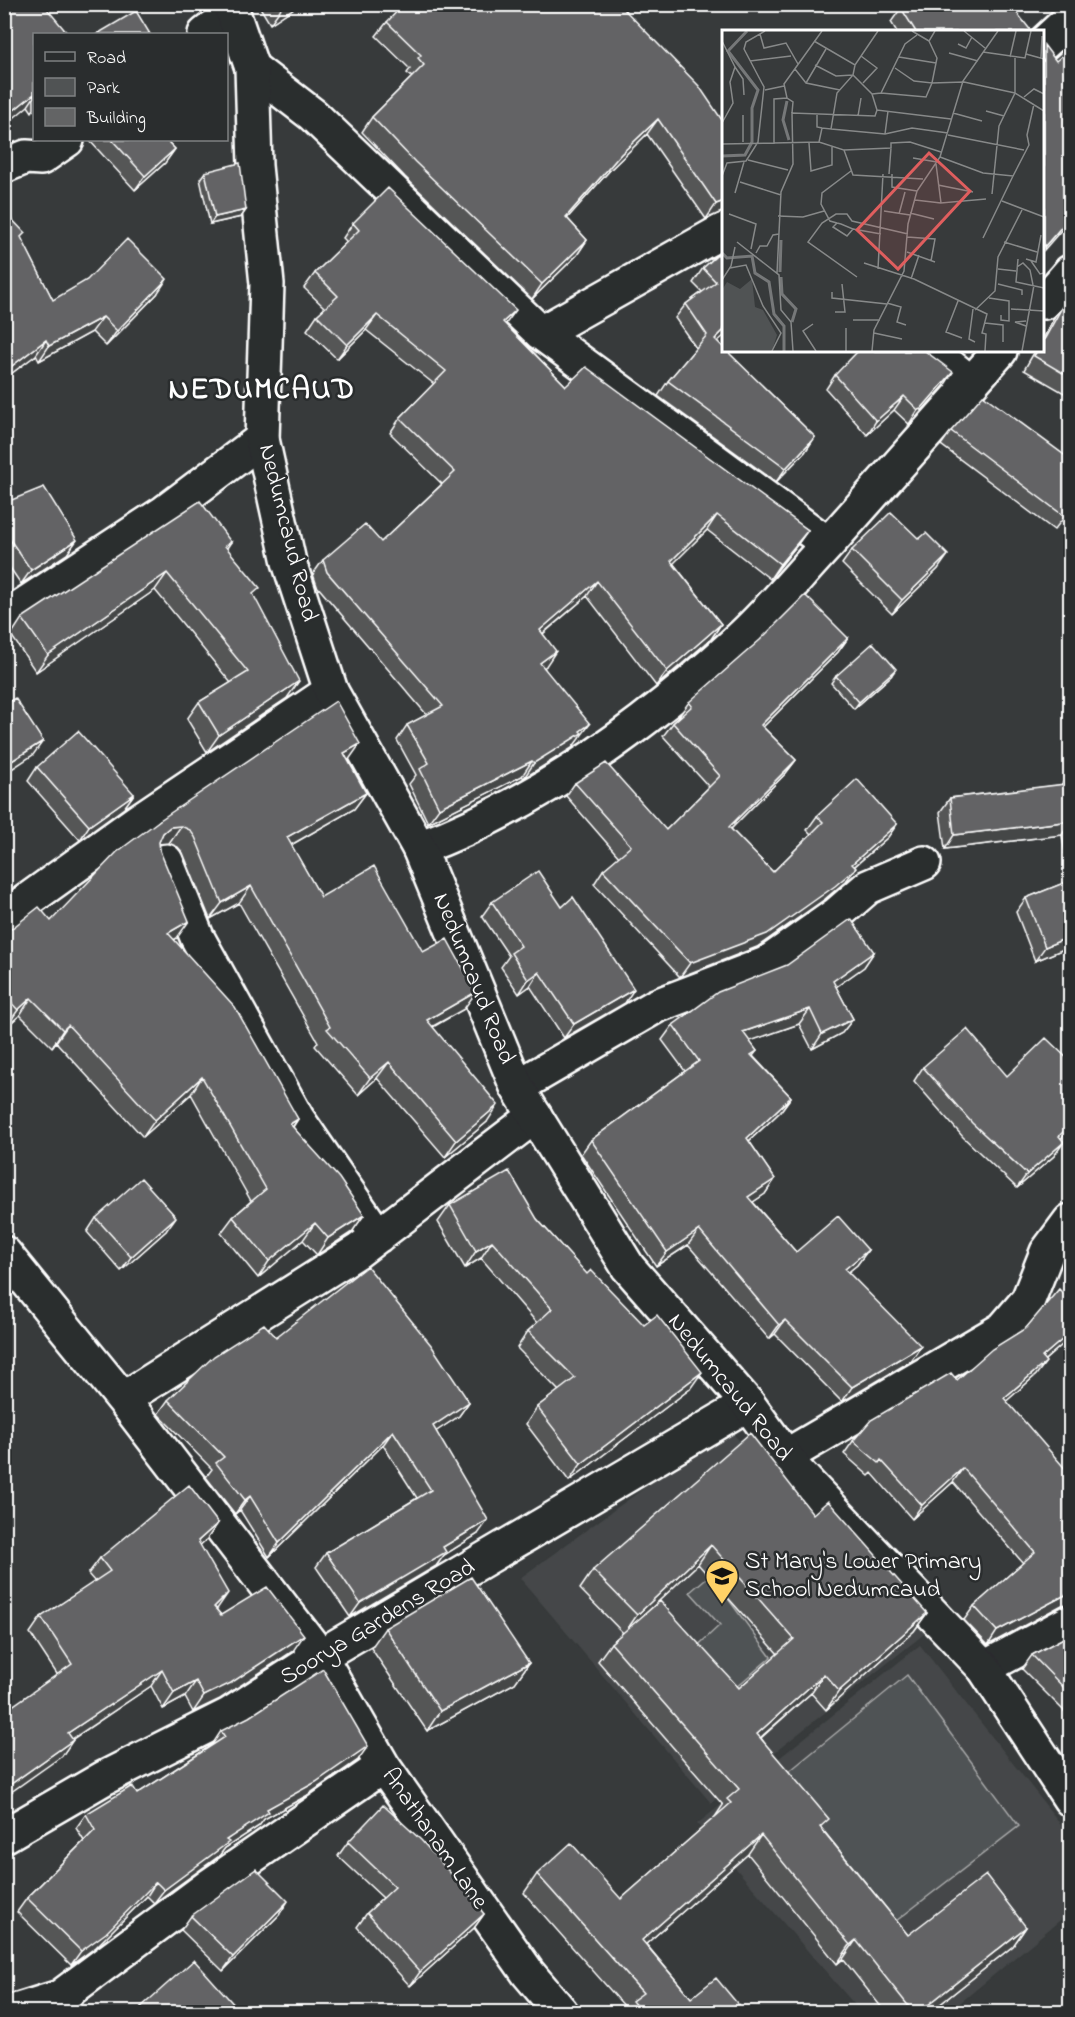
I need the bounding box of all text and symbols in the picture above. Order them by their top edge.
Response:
inset map [722,30,1045,352]
legend [33,33,228,141]
text: Road [87,46,126,72]
text: Park [87,76,120,102]
text: Building [86,106,146,133]
district label: NEDUMCAUD [168,369,356,413]
street label: Nedumcaud Road [248,441,326,626]
street label: Nedumcaud Road [423,888,523,1070]
street label: Nedumcaud Road [658,1306,800,1470]
place label: St Mary's Lower Primary School Nedumcaud [745,1545,981,1608]
street label: Soorya Gardens Road [274,1551,483,1696]
school or university icon: St Mary's Lower Primary School Nedumcaud [704,1558,740,1605]
street label: Anathanam Lane [372,1761,496,1917]

